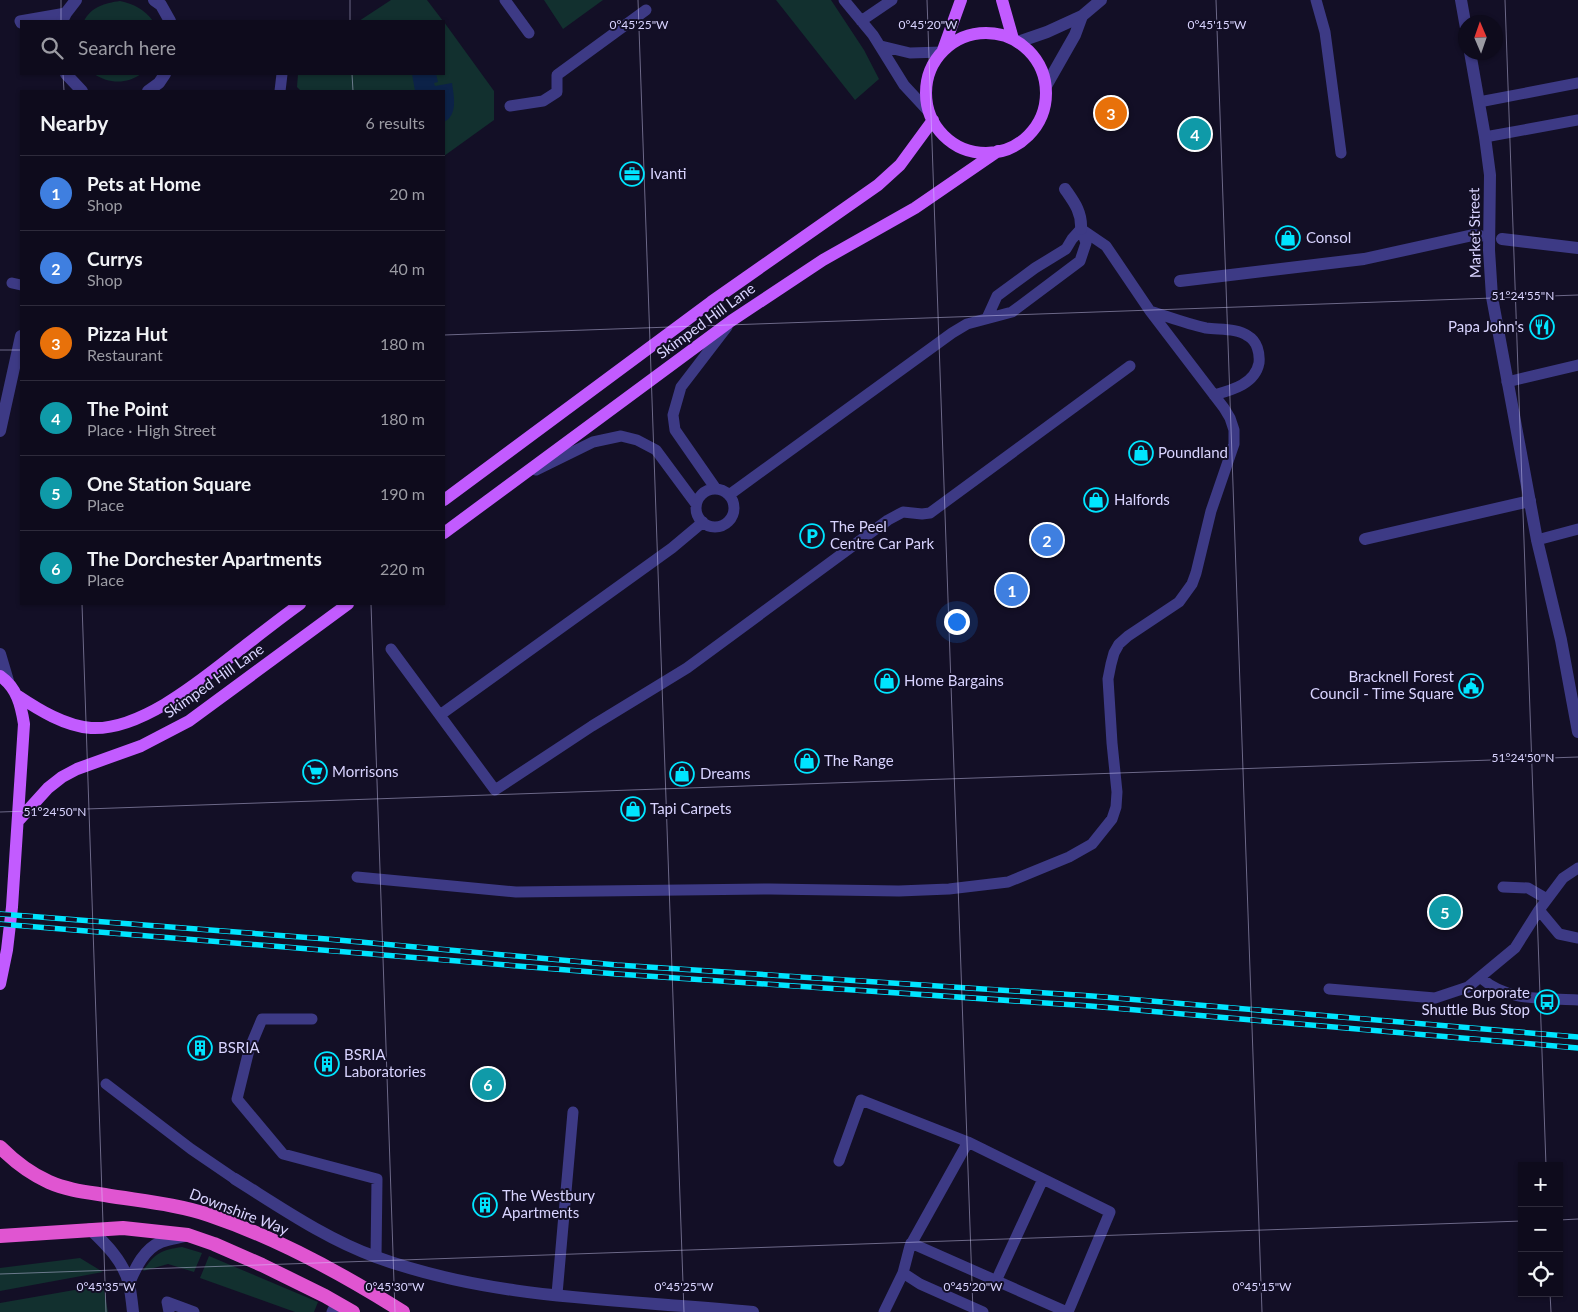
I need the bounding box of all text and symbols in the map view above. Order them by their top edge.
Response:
north arrow [1458,15,1503,60]
text: 0°45'25"W [609,17,669,32]
text: 0°45'20"W [898,17,958,32]
text: 0°45'15"W [1187,17,1247,32]
search box [20,20,445,75]
icon: search [38,34,66,62]
text: Search here [78,36,176,59]
pin: 3 [1095,94,1127,132]
text: Nearby [40,110,108,135]
text: 6 results [365,113,425,132]
pin: 4 [1179,115,1211,153]
office icon: Ivanti [619,161,645,187]
place label: Ivanti [650,164,687,182]
text: Pets at Home [87,172,201,195]
text: 1 [51,184,61,203]
text: 20 m [389,184,425,203]
street label: Market Street [1464,187,1484,278]
text: Shop [87,195,123,214]
shop icon: Consol [1275,225,1301,251]
place label: Consol [1306,228,1351,246]
text: Currys [87,247,143,270]
text: 2 [51,259,61,278]
text: 40 m [389,259,425,278]
text: Shop [87,270,123,289]
street label: Skimped Hill Lane [653,278,758,362]
text: 51°24'55"N [1492,288,1554,303]
restaurant icon: Papa John's [1529,314,1555,340]
place label: Papa John's [1448,317,1524,335]
text: Pizza Hut [87,322,168,345]
text: 3 [51,334,61,353]
text: 180 m [380,334,425,353]
text: Restaurant [87,345,163,364]
text: The Point [87,397,168,420]
text: 4 [51,409,61,428]
text: 180 m [380,409,425,428]
text: Place · High Street [87,420,216,439]
shop icon: Poundland [1128,440,1154,466]
place label: Poundland [1158,443,1228,461]
text: One Station Square [87,472,251,495]
text: 5 [51,484,61,503]
text: 190 m [380,484,425,503]
shop icon: Halfords [1083,487,1109,513]
place label: Halfords [1114,490,1170,508]
text: Place [87,495,124,514]
place label: The Peel Centre Car Park [830,517,934,552]
pin: 2 [1031,521,1063,559]
parking icon: The Peel Centre Car Park [799,523,825,549]
text: The Dorchester Apartments [87,547,322,570]
text: 6 [51,559,61,578]
text: 220 m [380,559,425,578]
text: Place [87,570,124,589]
pin: 1 [996,571,1028,609]
your location [944,609,970,635]
street label: Skimped Hill Lane [160,639,267,721]
place label: Bracknell Forest Council - Time Square [1310,667,1455,702]
shop icon: Home Bargains [874,668,900,694]
place label: Home Bargains [904,671,1004,689]
public building icon: Bracknell Forest Council - Time Square [1458,673,1484,699]
shop icon: The Range [794,748,820,774]
text: 51°24'50"N [1492,750,1554,765]
place label: The Range [824,751,894,769]
supermarket icon: Morrisons [302,759,328,785]
shop icon: Dreams [669,761,695,787]
place label: Morrisons [332,762,399,780]
place label: Dreams [700,764,751,782]
shop icon: Tapi Carpets [620,796,646,822]
place label: Tapi Carpets [650,799,732,817]
text: 51°24'50"N [24,804,86,819]
pin: 5 [1429,893,1461,931]
place label: Corporate Shuttle Bus Stop [1421,983,1530,1018]
bus stop icon: Corporate Shuttle Bus Stop [1534,989,1560,1015]
building icon: BSRIA [187,1035,213,1061]
place label: BSRIA [218,1038,260,1056]
place label: BSRIA Laboratories [344,1045,426,1080]
building icon: BSRIA Laboratories [314,1051,340,1077]
pin: 6 [472,1065,504,1103]
map controls [1518,1162,1563,1297]
button: + [1518,1162,1563,1207]
street label: Downshire Way [187,1184,292,1238]
place label: The Westbury Apartments [502,1186,595,1221]
building icon: The Westbury Apartments [472,1192,498,1218]
button: − [1518,1207,1563,1252]
button: locate [1518,1252,1563,1297]
text: 0°45'35"W [76,1279,136,1294]
text: 0°45'30"W [365,1279,425,1294]
text: 0°45'25"W [654,1279,714,1294]
text: 0°45'20"W [943,1279,1003,1294]
text: 0°45'15"W [1232,1279,1292,1294]

